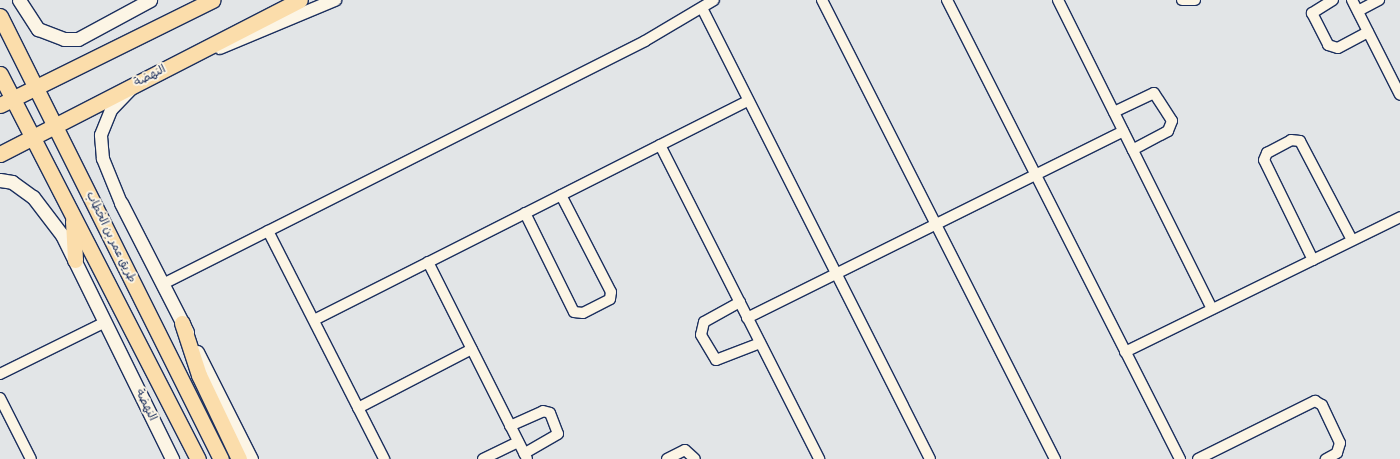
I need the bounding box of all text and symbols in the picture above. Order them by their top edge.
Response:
street label: النهضة [132,62,168,90]
street label: طريق عمر بن الخطاب [83,189,139,285]
street label: النهضة [132,387,160,423]

